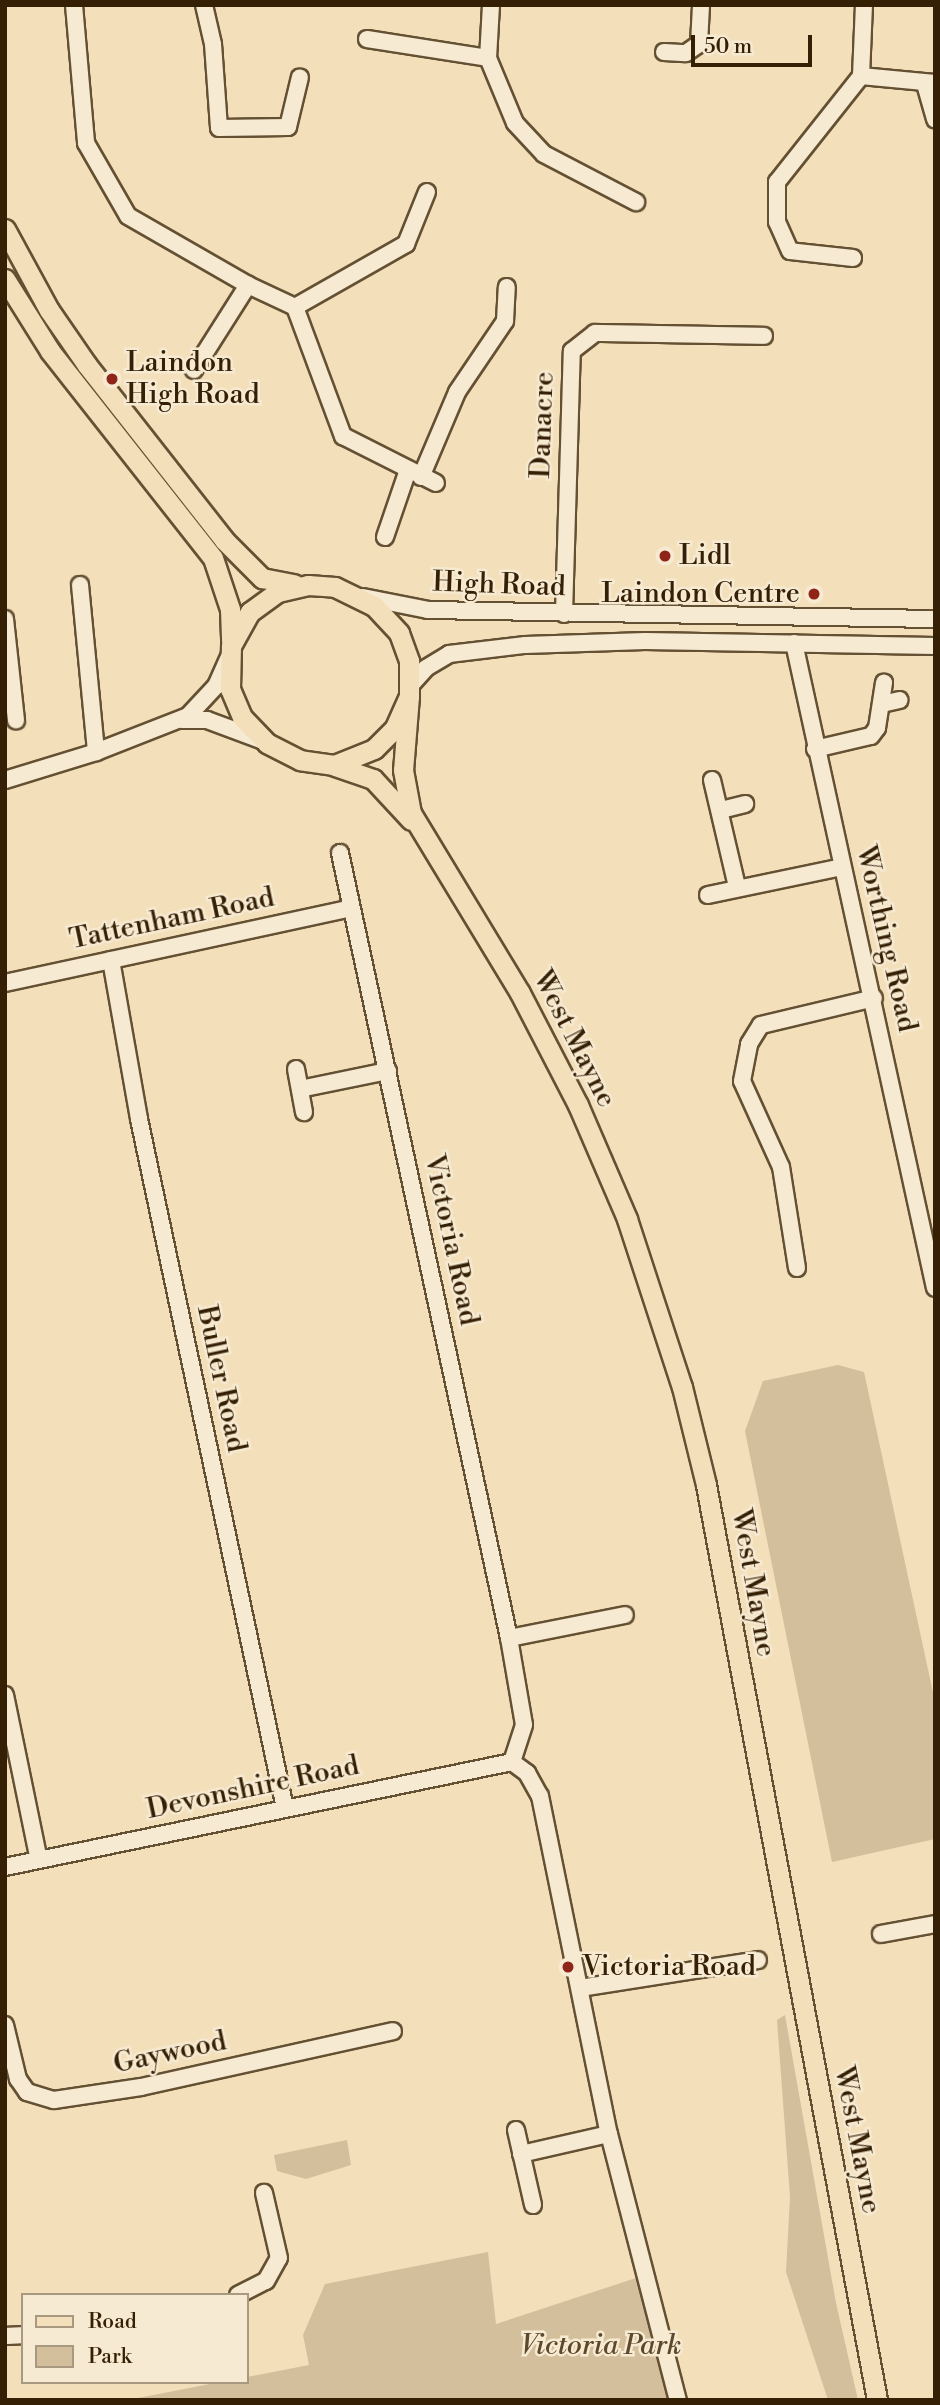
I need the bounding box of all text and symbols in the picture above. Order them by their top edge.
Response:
scale bar [695,21,816,65]
text: 50 m [704,34,752,60]
place label: Laindon High Road [126,346,260,412]
marker: Laindon High Road [104,371,120,387]
street label: Danacre [524,371,562,479]
place label: Lidl [679,539,731,573]
marker: Lidl [657,548,673,564]
street label: High Road [432,566,566,604]
place label: Laindon Centre [601,577,800,611]
marker: Laindon Centre [806,586,822,602]
street label: Worthing Road [848,843,924,1035]
street label: Tattenham Road [66,881,278,957]
street label: West Mayne [525,965,623,1113]
street label: Victoria Road [416,1151,486,1329]
street label: Buller Road [189,1303,253,1455]
street label: West Mayne [724,1507,782,1659]
street label: Devonshire Road [144,1749,362,1827]
place label: Victoria Road [582,1950,756,1984]
marker: Victoria Road [560,1959,576,1975]
street label: Gaywood [110,2025,230,2081]
street label: West Mayne [826,2064,888,2216]
legend [21,2293,248,2384]
text: Road [88,2309,137,2335]
park label: Victoria Park [521,2329,681,2363]
text: Park [88,2344,132,2370]

